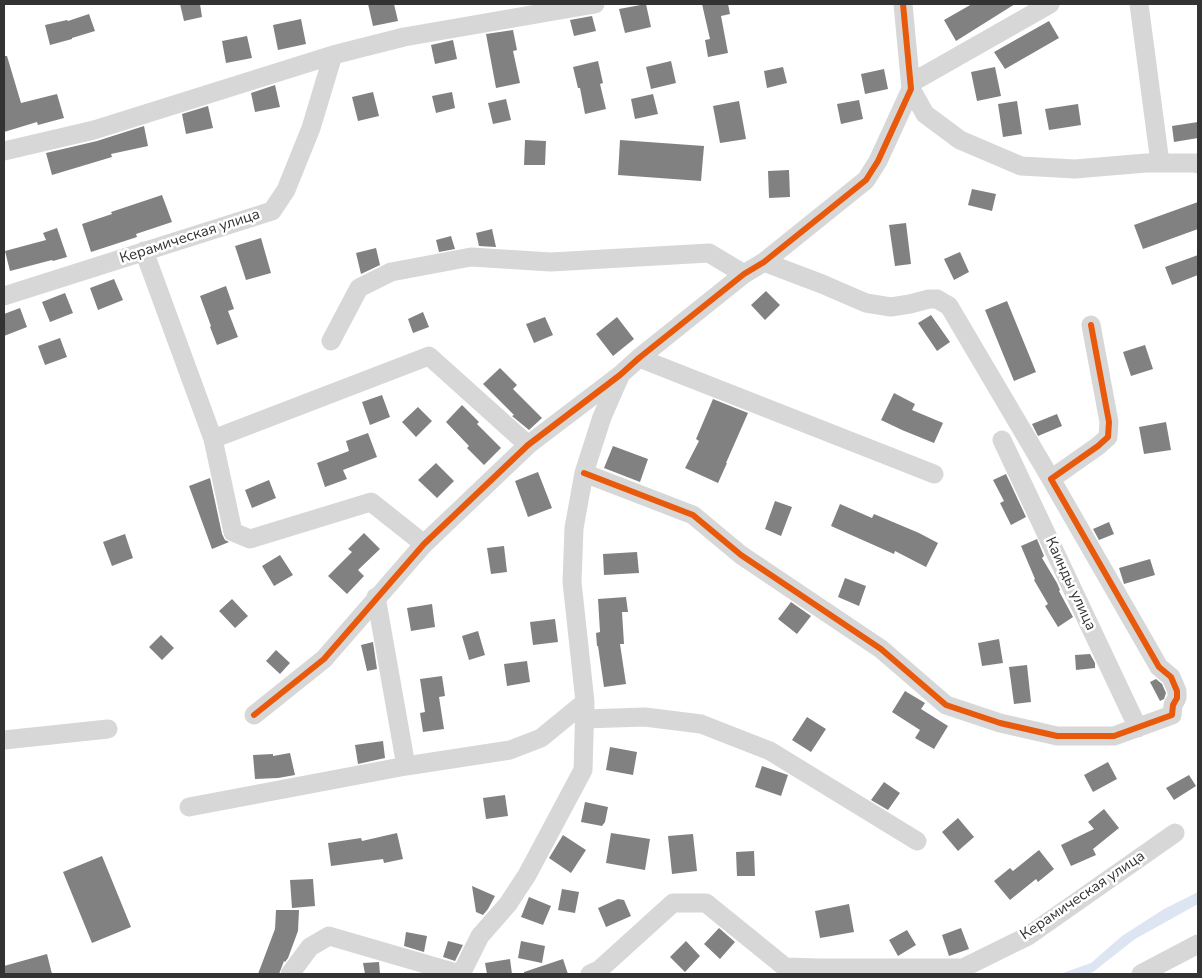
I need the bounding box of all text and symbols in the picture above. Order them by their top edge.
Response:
street label: Керамическая улица [118,206,262,268]
street label: Каинды улица [1041,535,1099,633]
street label: Керамическая улица [1017,848,1149,944]

